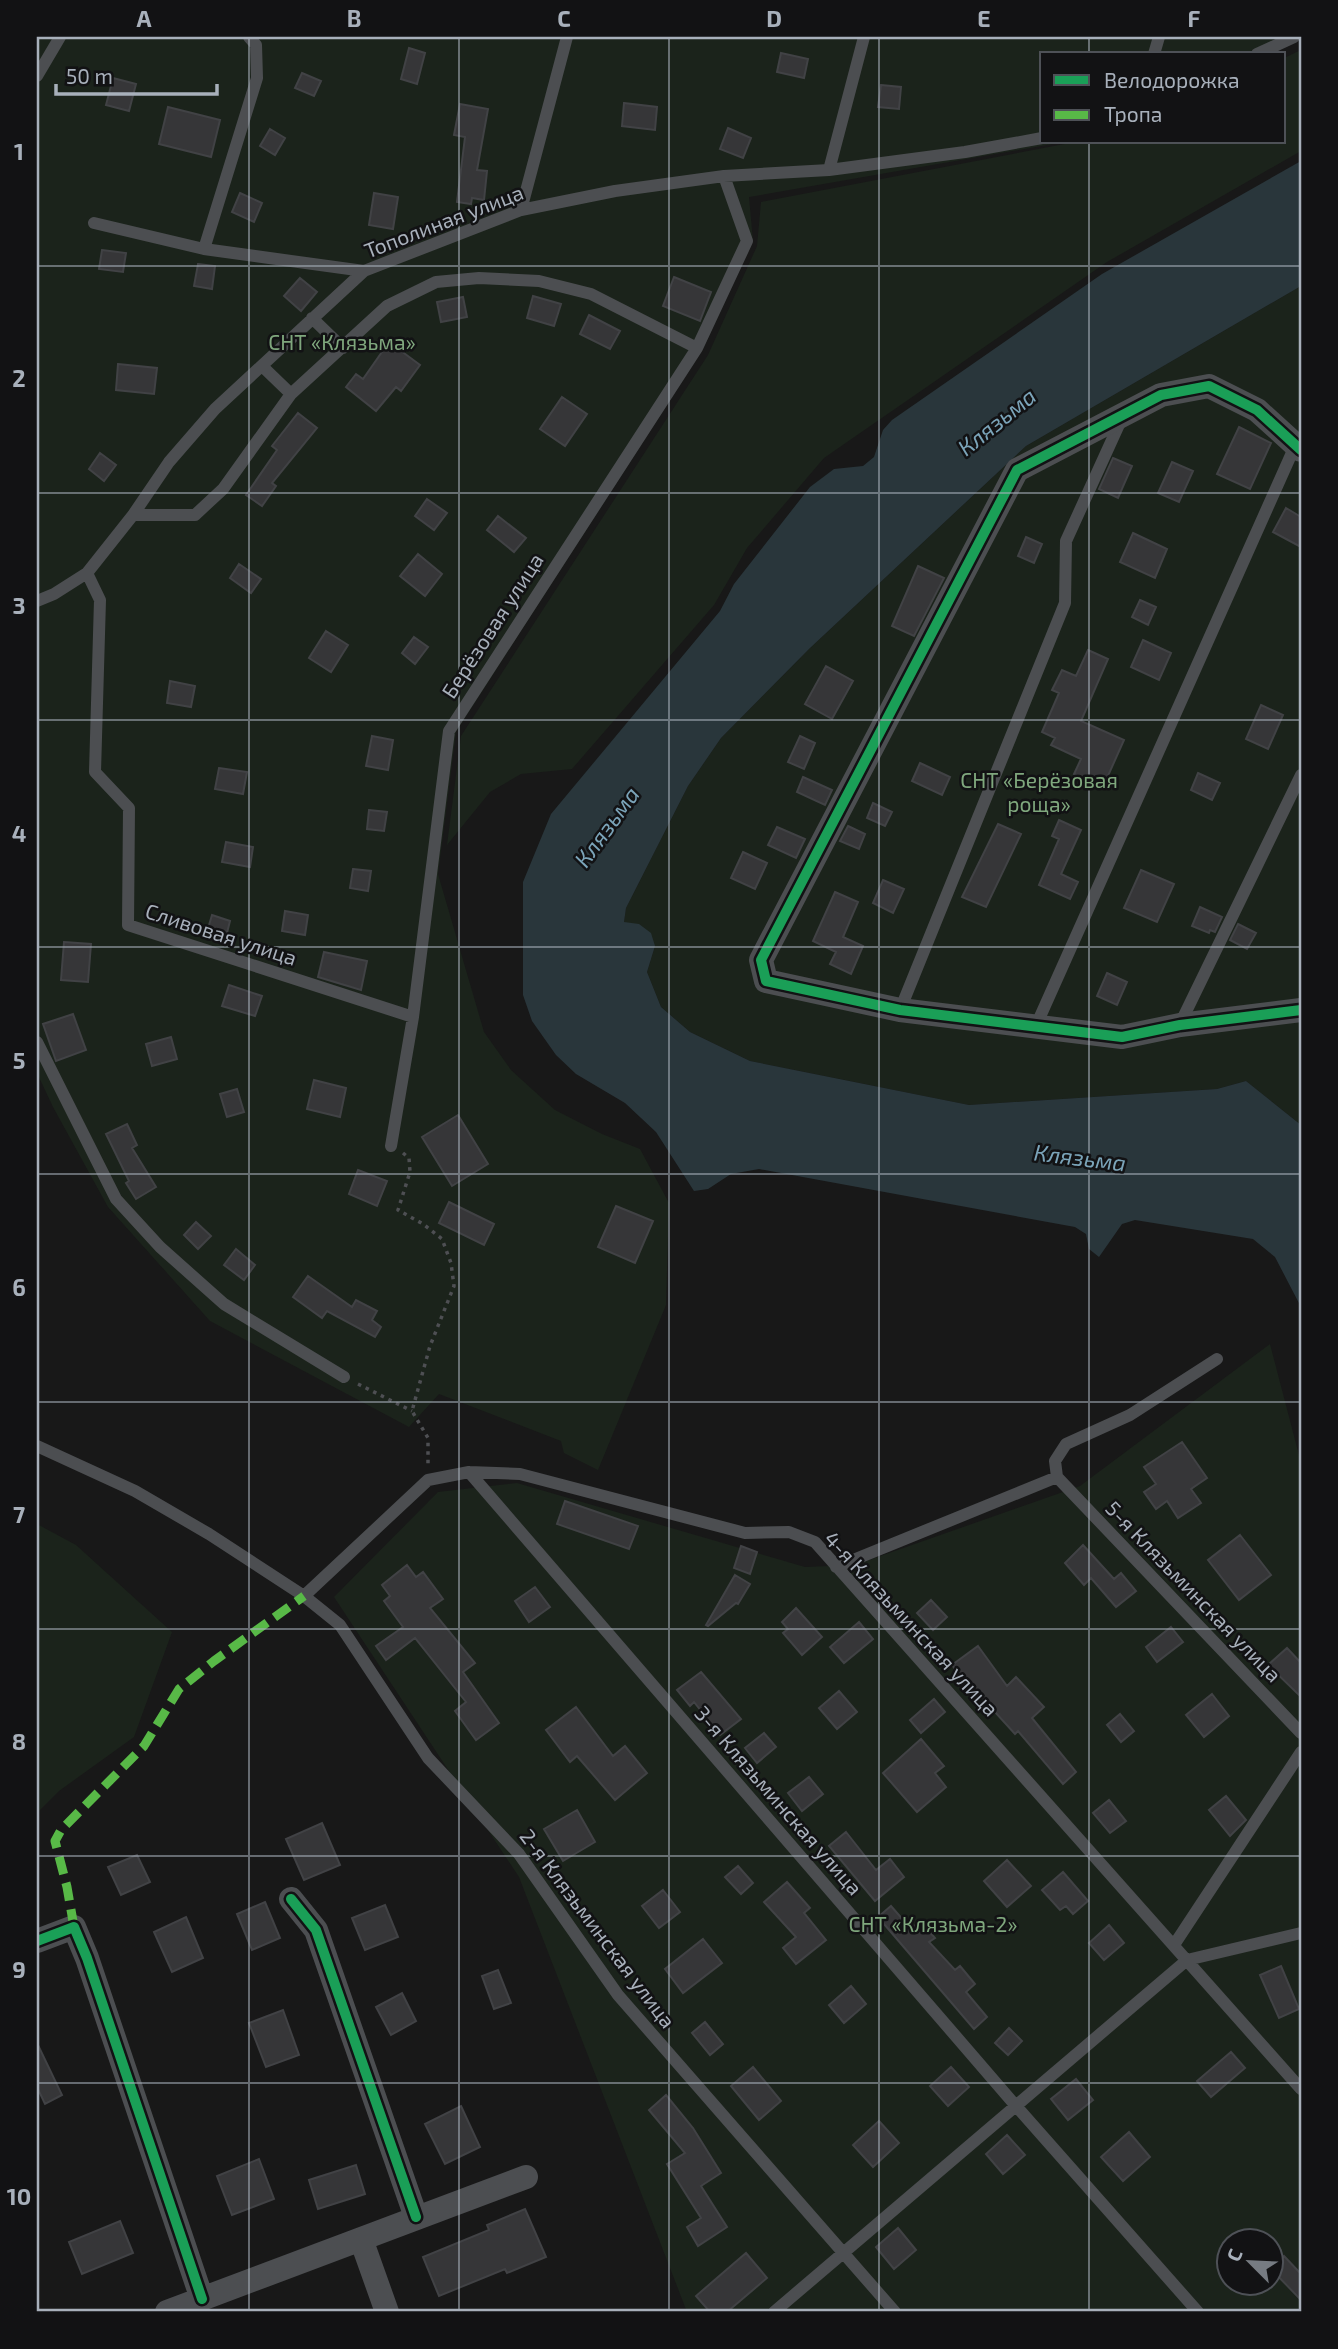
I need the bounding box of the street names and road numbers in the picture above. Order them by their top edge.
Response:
street label: Тополиная улица [360,179,527,263]
street label: Берёзовая улица [436,548,549,703]
street label: Сливовая улица [142,897,300,971]
street label: 5-я Клязьминская улица [1100,1495,1287,1687]
street label: 4-я Клязьминская улица [819,1525,1004,1721]
street label: 3-я Клязьминская улица [689,1700,868,1900]
street label: 2-я Клязьминская улица [514,1824,681,2033]

